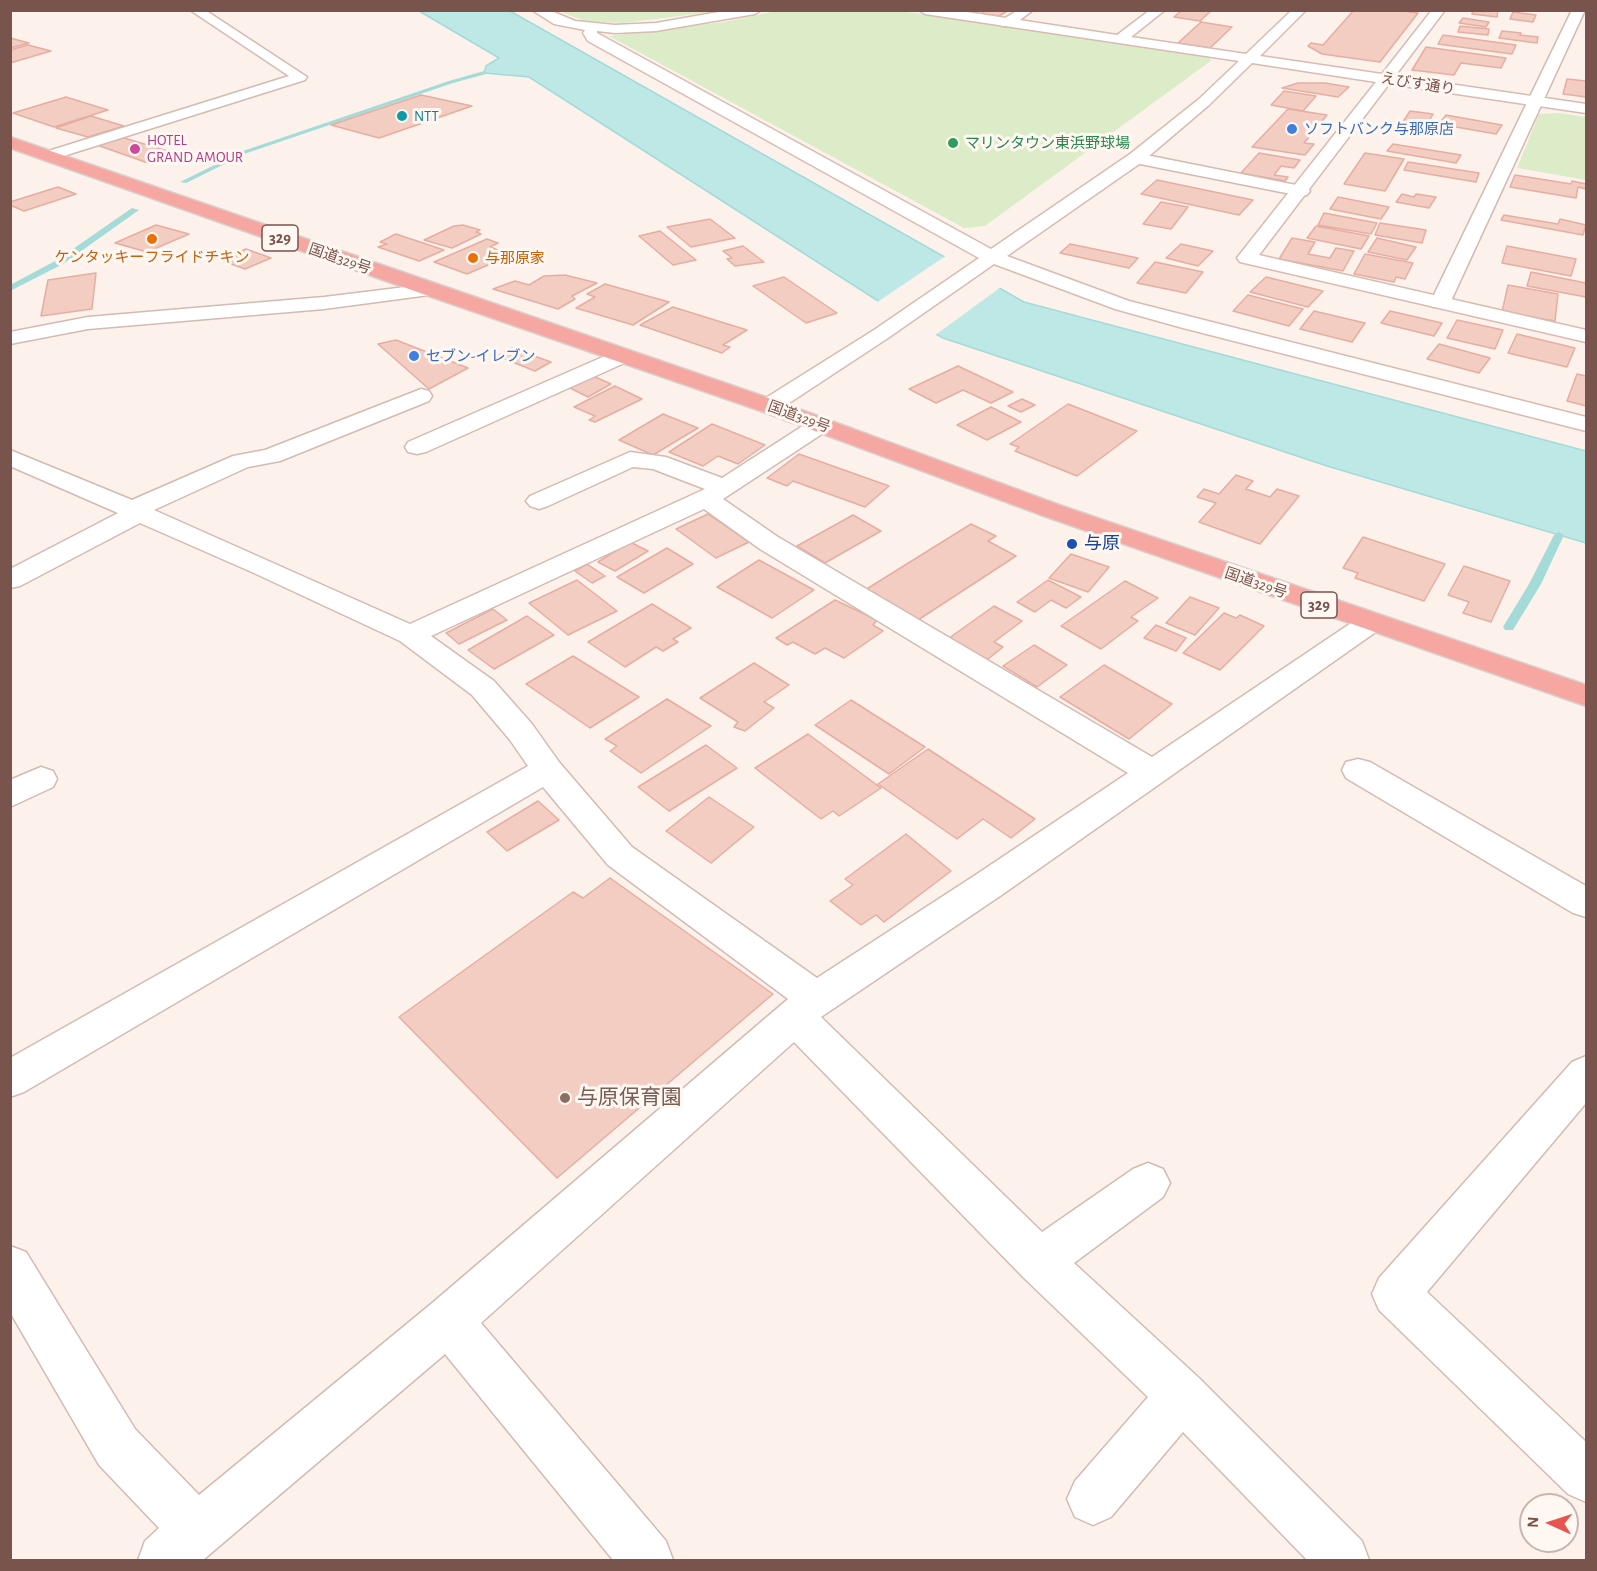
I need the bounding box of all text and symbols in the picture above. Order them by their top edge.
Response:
street label: えびす通り [1380,69,1456,99]
place label: NTT [414,107,439,125]
marker: NTT [395,109,409,123]
place label: ソフトバンク与那原店 [1304,120,1454,138]
marker: ソフトバンク与那原店 [1285,122,1299,136]
place label: HOTEL GRAND AMOUR [147,131,243,166]
place label: マリンタウン東浜野球場 [965,134,1130,152]
marker: マリンタウン東浜野球場 [946,136,960,150]
marker: HOTEL GRAND AMOUR [128,142,142,156]
road number: 329 [262,225,298,251]
marker: ケンタッキーフライドチキン [145,232,159,246]
street label: 国道329号 [306,240,374,278]
place label: ケンタッキーフライドチキン [55,248,249,266]
place label: 与那原家 [485,249,545,267]
marker: 与那原家 [466,251,480,265]
place label: セブン-イレブン [426,347,536,365]
marker: セブン-イレブン [407,349,421,363]
street label: 国道329号 [765,397,833,437]
place label: 与原 [1084,533,1120,555]
marker: 与原 [1065,537,1079,551]
street label: 国道329号 [1222,564,1290,602]
road number: 329 [1301,592,1337,618]
place label: 与原保育園 [577,1085,682,1111]
marker: 与原保育園 [558,1091,572,1105]
north arrow [1519,1493,1579,1553]
text: N [1525,1516,1541,1528]

